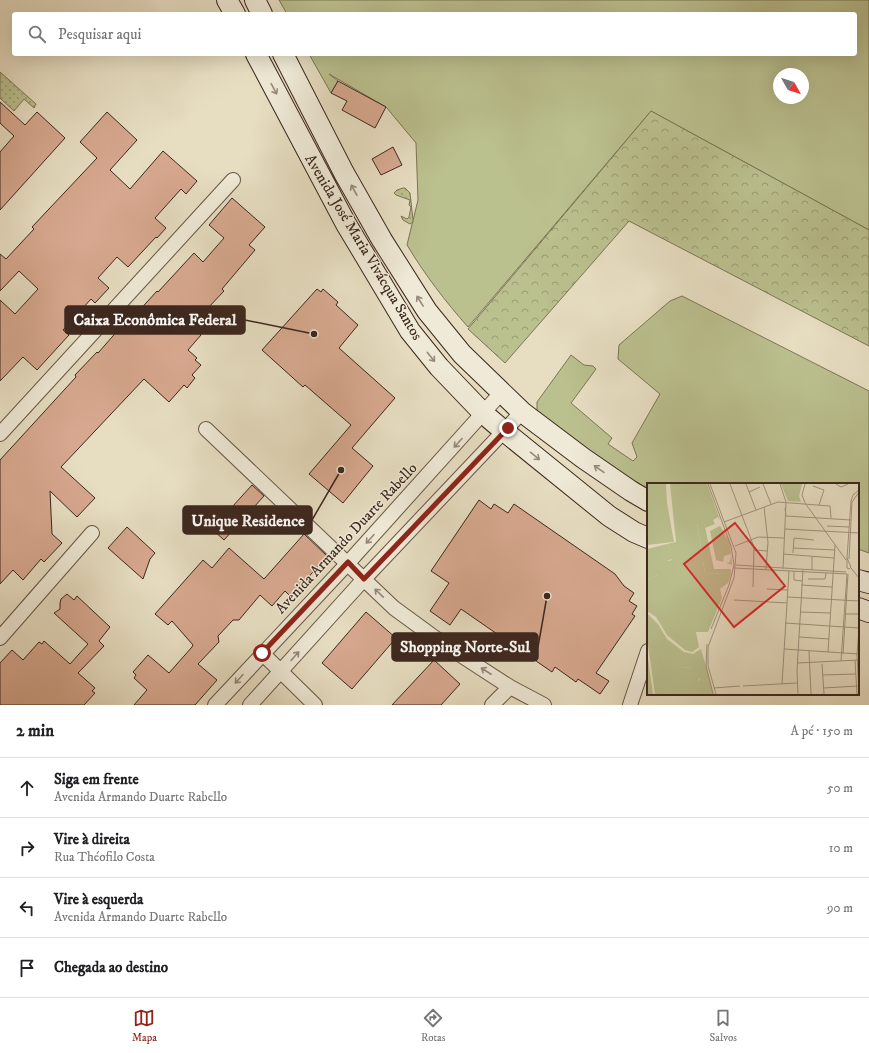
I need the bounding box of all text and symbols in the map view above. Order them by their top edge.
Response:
search box [12,12,857,56]
icon: search [26,23,48,45]
text: Pesquisar aqui [58,25,141,44]
north arrow [773,68,809,104]
one-way arrow [270,82,278,94]
street label: Avenida José Maria Vivácqua Santos [300,151,427,344]
one-way arrow [349,184,357,196]
one-way arrow [416,295,424,307]
callout: Caixa Econômica Federal [65,306,245,334]
text: Caixa Econômica Federal [73,310,238,330]
one-way arrow [427,352,436,363]
route end [499,419,517,437]
one-way arrow [453,438,463,448]
one-way arrow [529,451,540,460]
street label: Avenida Armando Duarte Rabello [271,459,421,618]
one-way arrow [594,465,605,473]
inset map [647,483,859,695]
callout: Unique Residence [183,506,312,534]
text: Unique Residence [191,511,305,532]
one-way arrow [366,533,375,543]
one-way arrow [374,588,384,598]
callout: Shopping Norte-Sul [392,633,538,661]
text: Shopping Norte-Sul [400,637,531,657]
route start [253,644,271,662]
one-way arrow [291,650,300,661]
one-way arrow [480,667,492,675]
one-way arrow [234,674,243,684]
text: 2 min [16,720,54,742]
text: A pé · 150 m [791,723,853,739]
text: Siga em frente [54,770,139,789]
icon: ahead [16,777,38,799]
text: 50 m [827,780,853,796]
text: Avenida Armando Duarte Rabello [54,789,227,805]
text: Vire à direita [54,830,130,849]
icon: right [16,837,38,859]
text: 10 m [829,840,853,856]
text: Rua Théofilo Costa [54,849,155,865]
text: Vire à esquerda [54,890,143,909]
icon: left [16,897,38,919]
text: 90 m [827,900,853,916]
text: Avenida Armando Duarte Rabello [54,909,227,925]
icon: arrive [16,957,38,979]
text: Chegada ao destino [54,958,168,977]
tab: Mapa [132,1007,157,1045]
tab: Rotas [421,1007,445,1045]
tab: Salvos [710,1007,737,1045]

